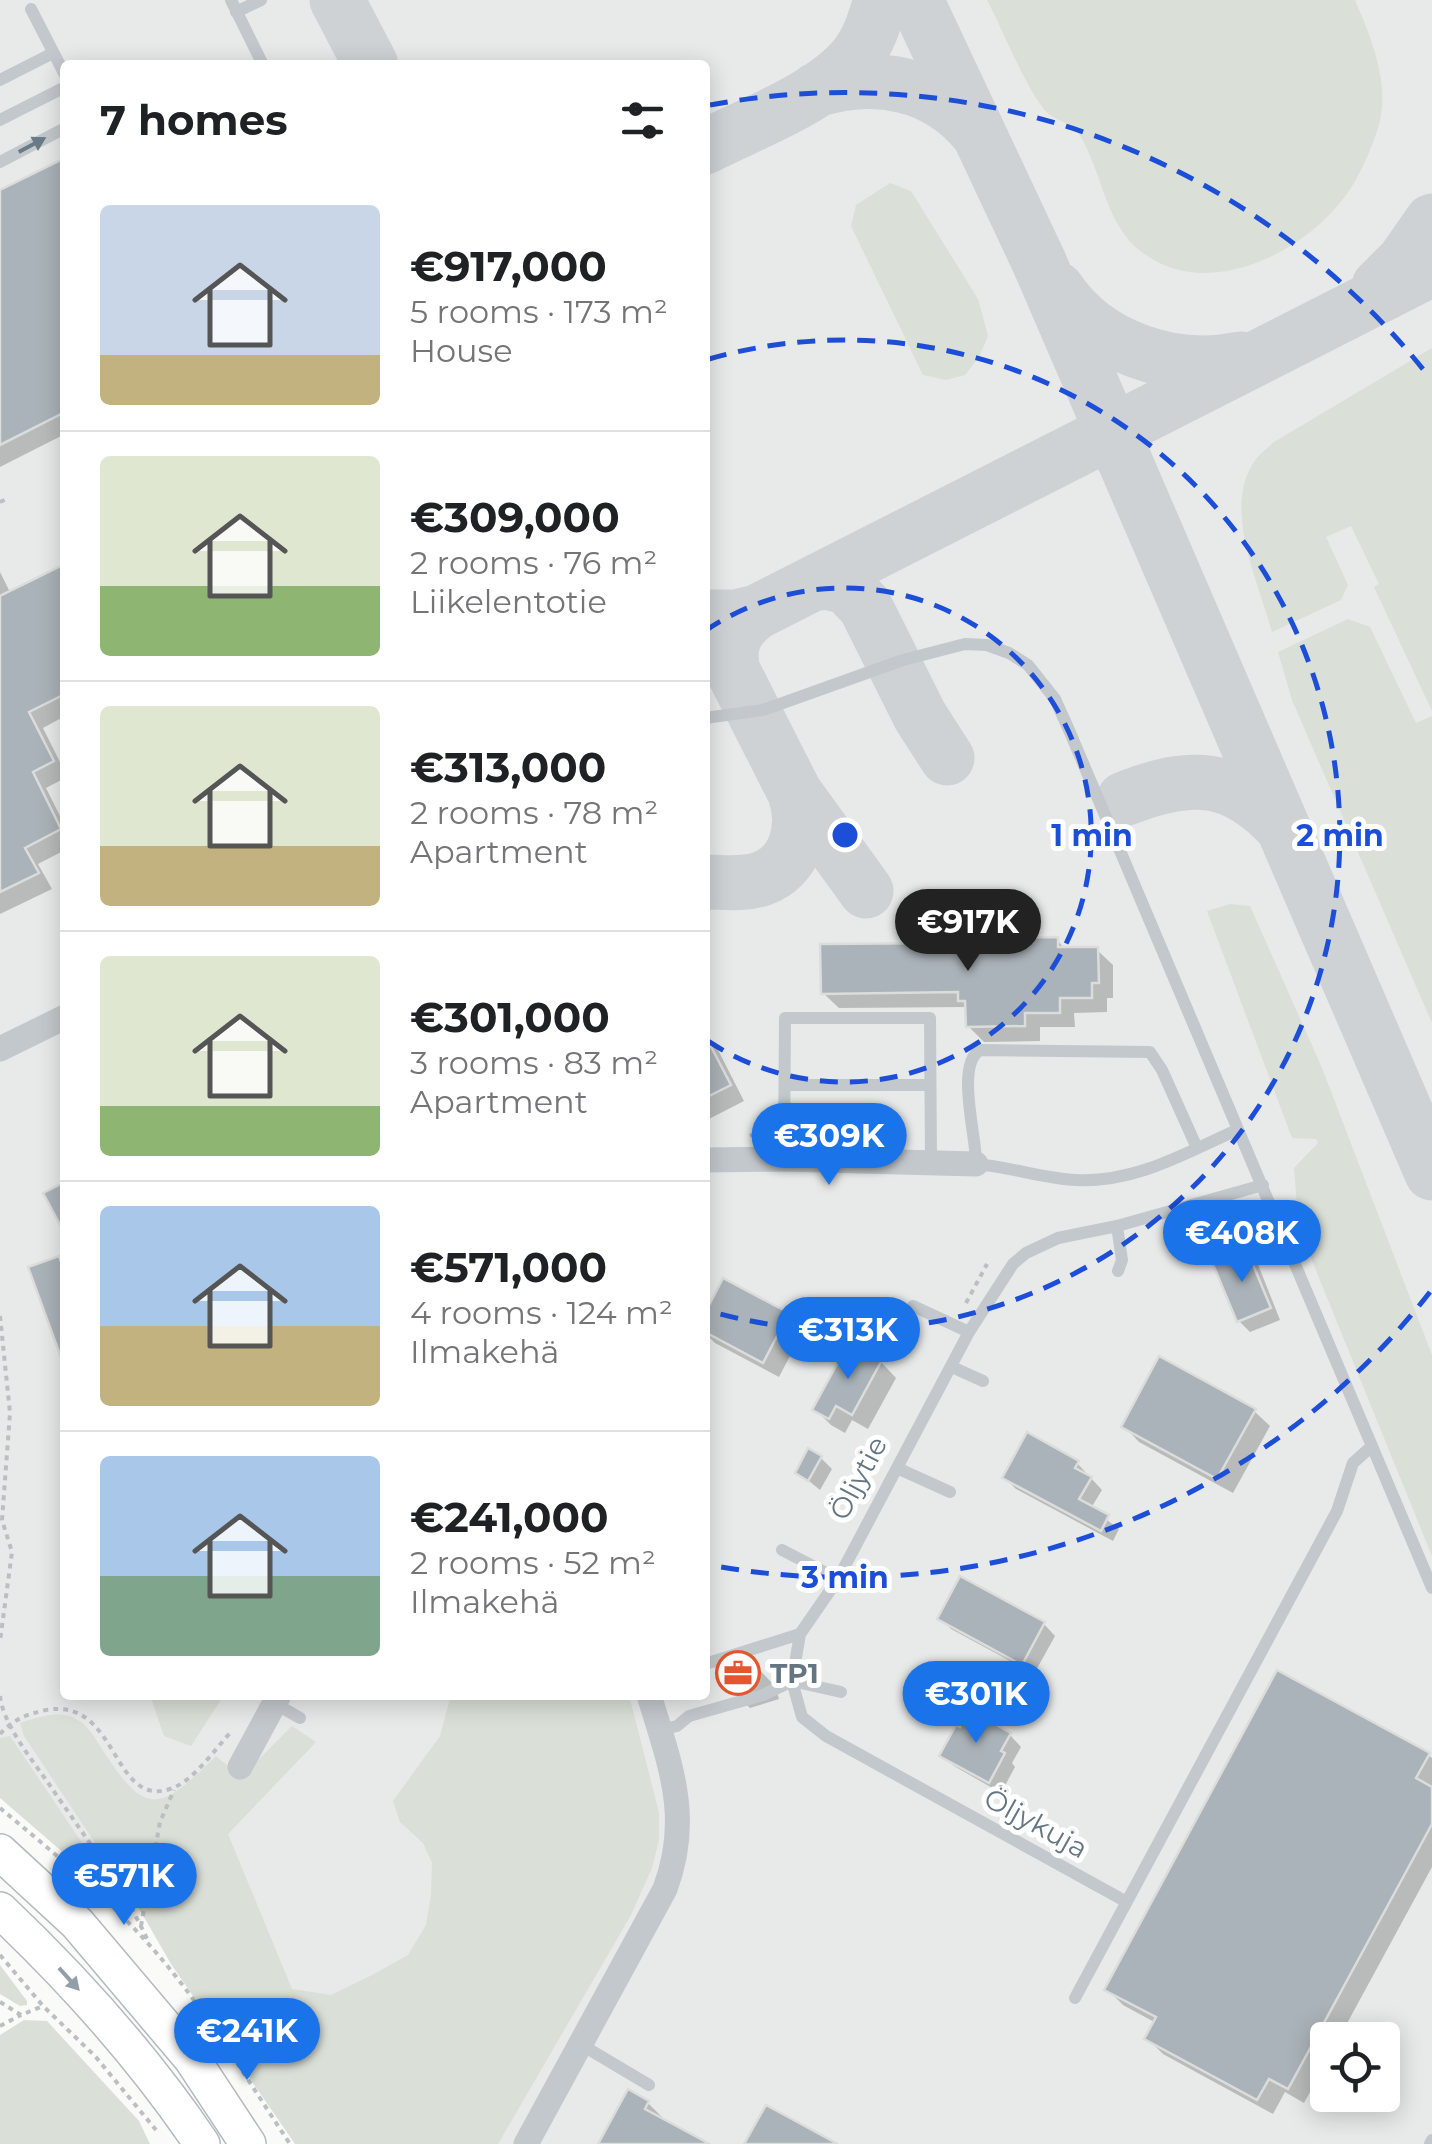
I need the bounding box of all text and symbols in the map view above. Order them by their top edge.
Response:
icon: filters [615,93,670,148]
text: 7 homes [100,94,288,146]
one-way arrow [18,137,47,154]
text: €917,000 [410,240,607,292]
icon: home [180,245,300,365]
text: 5 rooms · 173 m² [410,292,668,331]
text: House [410,331,513,370]
text: €309,000 [410,491,620,543]
icon: home [180,496,300,616]
text: 2 rooms · 76 m² [410,543,657,582]
text: Liikelentotie [410,582,607,621]
text: €313,000 [410,741,606,793]
icon: home [180,746,300,866]
text: 2 rooms · 78 m² [410,793,658,832]
centre of rings [827,817,863,853]
text: 1 min [1051,817,1133,854]
text: 2 min [1296,817,1384,854]
text: Apartment [410,832,588,871]
pin: €917K [898,889,1038,974]
text: €917K [917,902,1019,941]
text: €301,000 [410,991,610,1043]
icon: home [180,996,300,1116]
text: 3 rooms · 83 m² [410,1043,658,1082]
text: Apartment [410,1082,588,1121]
pin: €309K [759,1103,899,1188]
text: €309K [774,1116,884,1155]
pin: €408K [1172,1200,1312,1285]
text: €408K [1185,1213,1299,1252]
text: €571,000 [410,1241,607,1293]
icon: home [180,1246,300,1366]
text: 4 rooms · 124 m² [410,1293,673,1332]
pin: €313K [778,1297,918,1382]
text: €313K [798,1310,898,1349]
text: Ilmakehä [410,1332,559,1371]
street label: Öljytie [822,1430,894,1526]
text: €241,000 [410,1491,609,1543]
icon: home [180,1496,300,1616]
text: 2 rooms · 52 m² [410,1543,656,1582]
text: 3 min [800,1559,889,1596]
text: Ilmakehä [410,1582,559,1621]
office icon: TP1 [715,1650,761,1696]
place label: TP1 [770,1656,819,1690]
pin: €301K [906,1661,1046,1746]
text: €301K [925,1674,1027,1713]
street label: Öljykuja [978,1781,1094,1865]
pin: €571K [54,1843,194,1928]
text: €571K [74,1856,174,1895]
one-way arrow [57,1966,79,1991]
pin: €241K [177,1998,317,2083]
text: €241K [196,2011,298,2050]
map controls [1310,2022,1400,2112]
button: locate [1310,2022,1400,2112]

